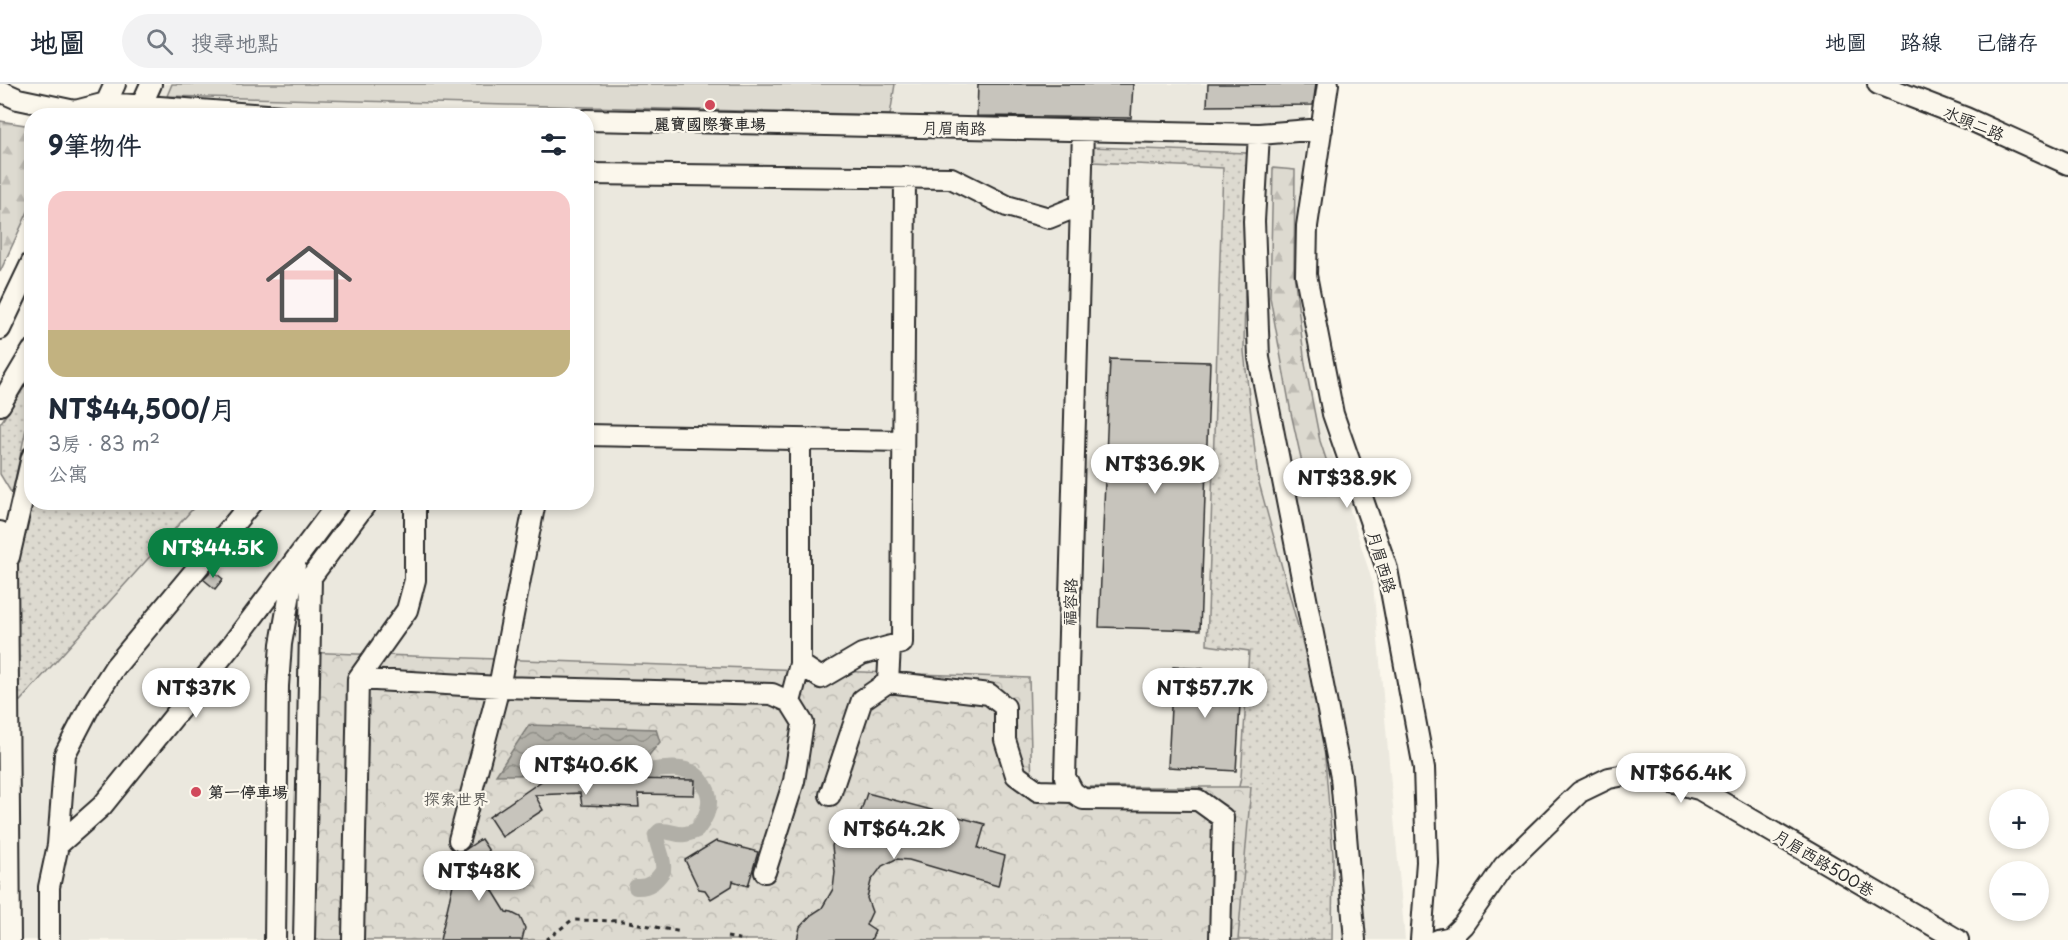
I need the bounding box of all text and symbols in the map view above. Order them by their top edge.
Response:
search box [122,14,542,68]
text: 地圖 [30,20,86,63]
icon: search [143,25,176,58]
text: 搜尋地點 [191,25,279,58]
text: 地圖 [1825,25,1867,57]
text: 路線 [1900,25,1942,57]
text: 已儲存 [1975,25,2038,57]
marker: 麗寶國際賽車場 [703,98,717,112]
street label: 水頭二路 [1940,99,2009,146]
place label: 麗寶國際賽車場 [654,111,766,135]
street label: 月眉南路 [922,114,986,140]
text: 9筆物件 [48,125,142,164]
icon: filters [537,128,570,161]
icon: home [255,230,363,338]
text: NT$44,500/月 [48,389,236,428]
text: 3房 · 83 m² [48,428,160,458]
pin: NT$36.9K [1093,444,1217,495]
text: NT$36.9K [1105,448,1205,478]
text: 公寓 [48,458,88,488]
pin: NT$38.9K [1285,458,1409,509]
text: NT$38.9K [1297,462,1397,492]
pin: NT$44.5K [151,528,275,579]
street label: 月眉西路 [1363,528,1403,596]
text: NT$44.5K [162,532,264,562]
street label: 福容路 [1056,578,1082,626]
pin: NT$37K [147,668,245,719]
pin: NT$57.7K [1143,668,1267,719]
text: NT$37K [156,672,236,702]
text: NT$57.7K [1156,672,1254,702]
pin: NT$40.6K [524,745,648,796]
text: NT$40.6K [534,749,638,779]
pin: NT$66.4K [1619,753,1743,804]
text: NT$66.4K [1630,757,1732,787]
place label: 第一停車場 [208,779,288,803]
marker: 第一停車場 [189,785,203,799]
park label: 探索世界 [424,786,488,810]
map controls [1989,789,2049,921]
button: + [1989,789,2049,849]
pin: NT$64.2K [832,809,956,860]
text: NT$64.2K [843,813,945,843]
street label: 月眉西路500巷 [1770,823,1879,902]
pin: NT$48K [430,851,528,902]
text: NT$48K [437,855,521,885]
button: − [1989,861,2049,921]

